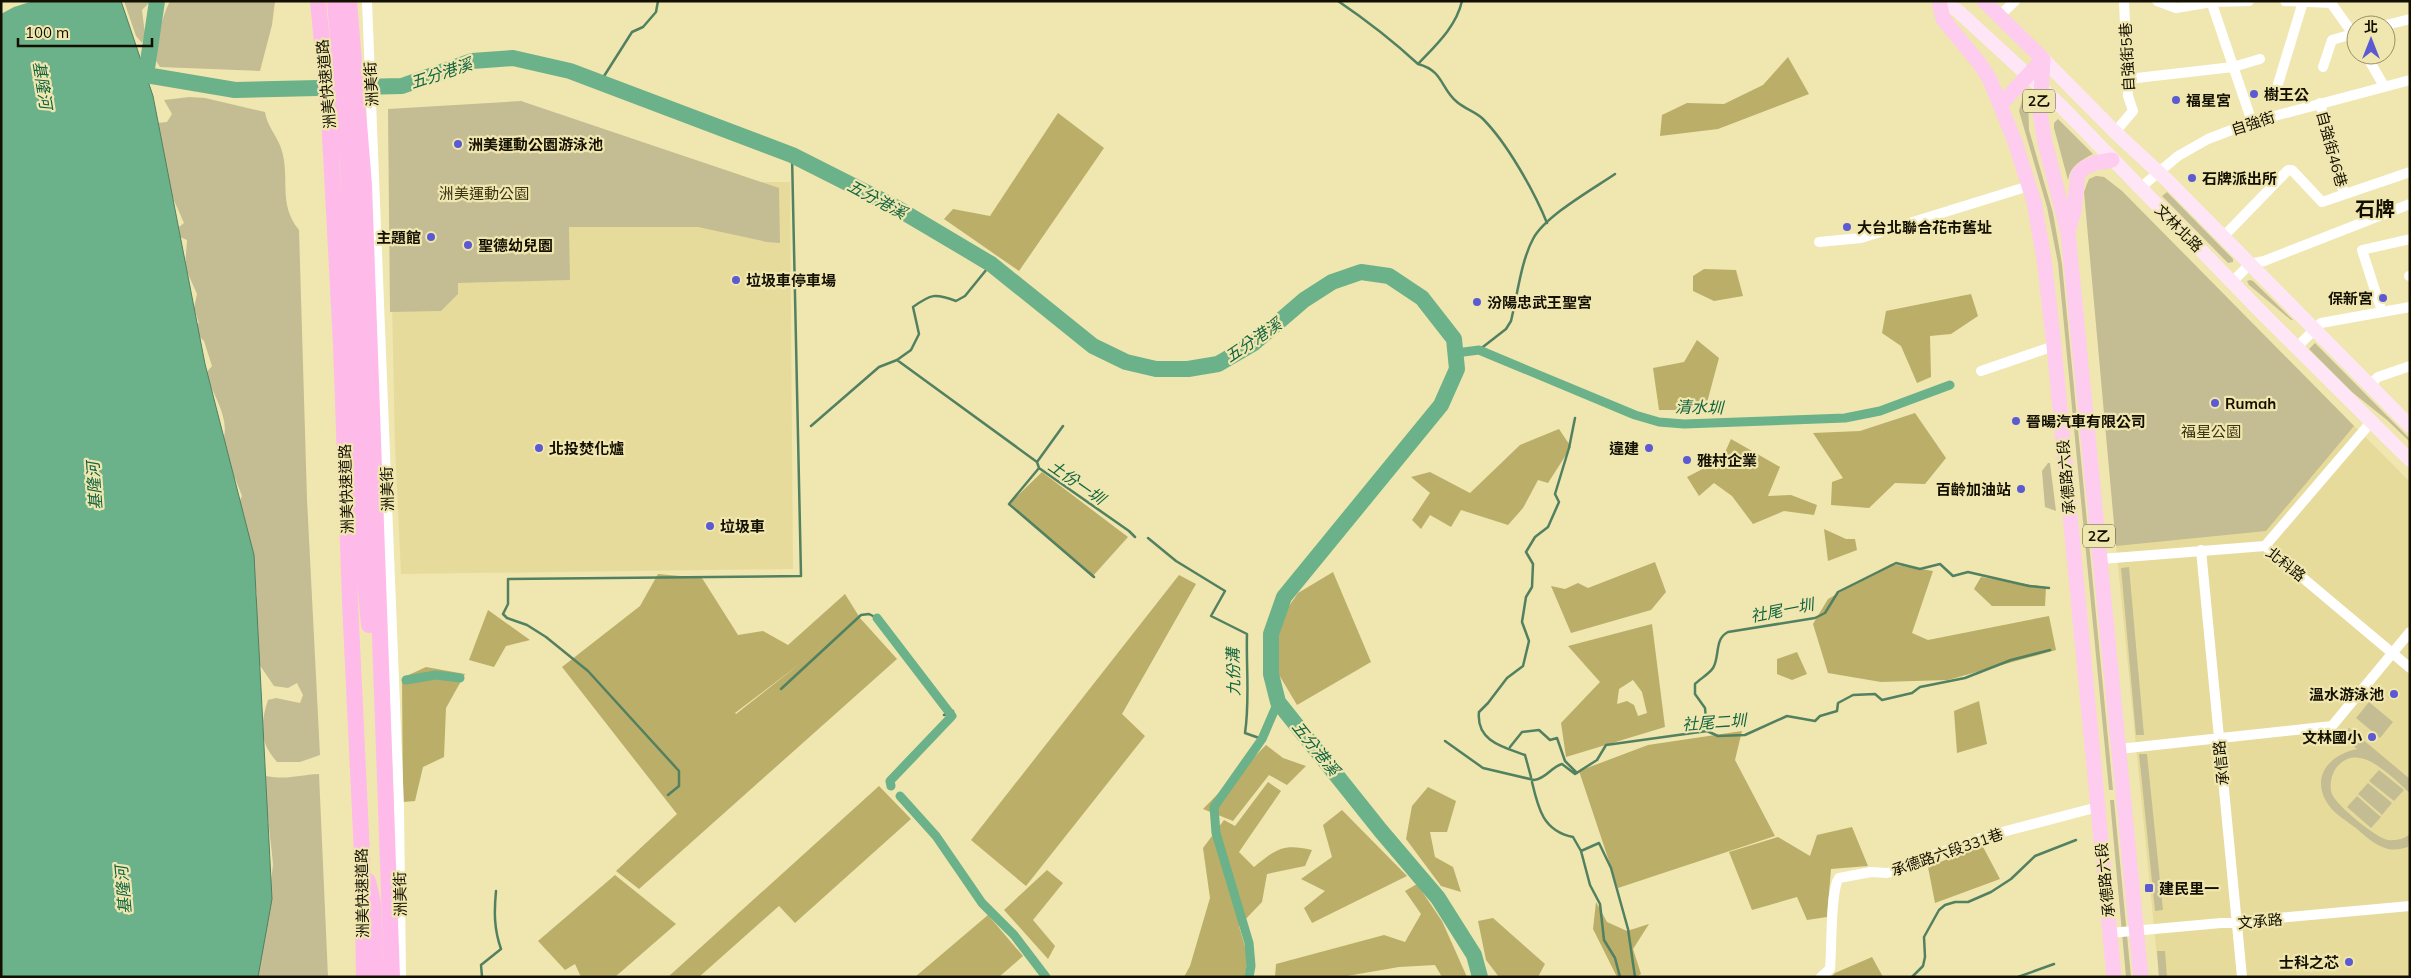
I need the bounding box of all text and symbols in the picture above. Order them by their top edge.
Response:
scale bar [18,15,151,47]
north arrow [2346,15,2396,65]
text: 北 [2364,18,2378,36]
street label: 自強街5巷 [2116,22,2138,92]
text: 100 m [25,23,69,42]
street label: 洲美快速道路 [313,38,339,130]
water label: 五分港溪 [407,53,476,92]
water label: 基隆河 [29,60,57,113]
street label: 洲美街 [360,61,382,107]
place label: 樹王公 [2264,85,2309,104]
marker: 樹王公 [2248,88,2260,100]
road number: 2乙 [2023,90,2055,112]
place label: 福星宮 [2186,91,2231,110]
marker: 福星宮 [2170,94,2182,106]
street label: 自強街 [2229,107,2277,139]
street label: 自強街46巷 [2313,109,2351,189]
place label: 洲美運動公園游泳池 [468,135,603,154]
marker: 洲美運動公園游泳池 [452,138,464,150]
place label: 石牌派出所 [2202,169,2277,188]
marker: 石牌派出所 [2186,172,2198,184]
water label: 五分港溪 [844,175,912,224]
park label: 洲美運動公園 [439,184,529,203]
district label: 石牌 [2355,196,2395,221]
street label: 文林北路 [2151,200,2207,256]
place label: 大台北聯合花市舊址 [1857,218,1992,237]
marker: 大台北聯合花市舊址 [1841,221,1853,233]
place label: 主題館 [376,228,421,247]
marker: 主題館 [425,231,437,243]
place label: 聖德幼兒園 [478,236,553,255]
marker: 聖德幼兒園 [462,239,474,251]
place label: 垃圾車停車場 [746,271,836,290]
marker: 垃圾車停車場 [730,274,742,286]
place label: 保新宮 [2328,289,2373,308]
marker: 保新宮 [2377,292,2389,304]
place label: 汾陽忠武王聖宮 [1487,293,1592,312]
marker: 汾陽忠武王聖宮 [1471,296,1483,308]
water label: 五分港溪 [1221,313,1287,366]
place label: Rumah [2225,394,2276,413]
water label: 清水圳 [1675,397,1725,417]
marker: Rumah [2209,397,2221,409]
place label: 晉暘汽車有限公司 [2026,412,2146,431]
marker: 晉暘汽車有限公司 [2010,415,2022,427]
park label: 福星公園 [2181,422,2241,441]
place label: 北投焚化爐 [549,439,624,458]
place label: 違建 [1609,439,1639,458]
street label: 承德路六段 [2053,439,2079,515]
marker: 北投焚化爐 [533,442,545,454]
marker: 違建 [1643,442,1655,454]
street label: 洲美快速道路 [335,444,357,534]
place label: 雅村企業 [1697,451,1757,470]
marker: 雅村企業 [1681,454,1693,466]
water label: 土份一圳 [1045,455,1111,510]
water label: 基隆河 [82,458,106,511]
street label: 洲美街 [377,466,397,512]
place label: 百齡加油站 [1936,480,2011,499]
marker: 百齡加油站 [2015,483,2027,495]
place label: 垃圾車 [720,517,765,536]
marker: 垃圾車 [704,520,716,532]
road number: 2乙 [2083,524,2115,548]
street label: 北科路 [2262,543,2310,585]
water label: 社尾一圳 [1749,594,1817,626]
water label: 九份溝 [1223,646,1243,696]
place label: 溫水游泳池 [2309,685,2384,704]
marker: 溫水游泳池 [2388,688,2400,700]
water label: 社尾二圳 [1681,710,1749,734]
water label: 五分港溪 [1288,717,1345,781]
place label: 文林國小 [2302,728,2363,747]
marker: 文林國小 [2366,731,2378,743]
street label: 承信路 [2209,740,2233,786]
street label: 承德路六段331巷 [1889,824,2005,880]
street label: 承德路六段 [2092,842,2118,918]
street label: 洲美快速道路 [352,848,372,938]
water label: 基隆河 [111,862,135,915]
street label: 洲美街 [390,871,410,917]
place label: 建民里一 [2159,879,2219,898]
marker: 建民里一 [2143,882,2155,894]
street label: 文承路 [2237,910,2283,932]
place label: 士科之芯 [2279,953,2339,972]
marker: 士科之芯 [2343,956,2355,968]

